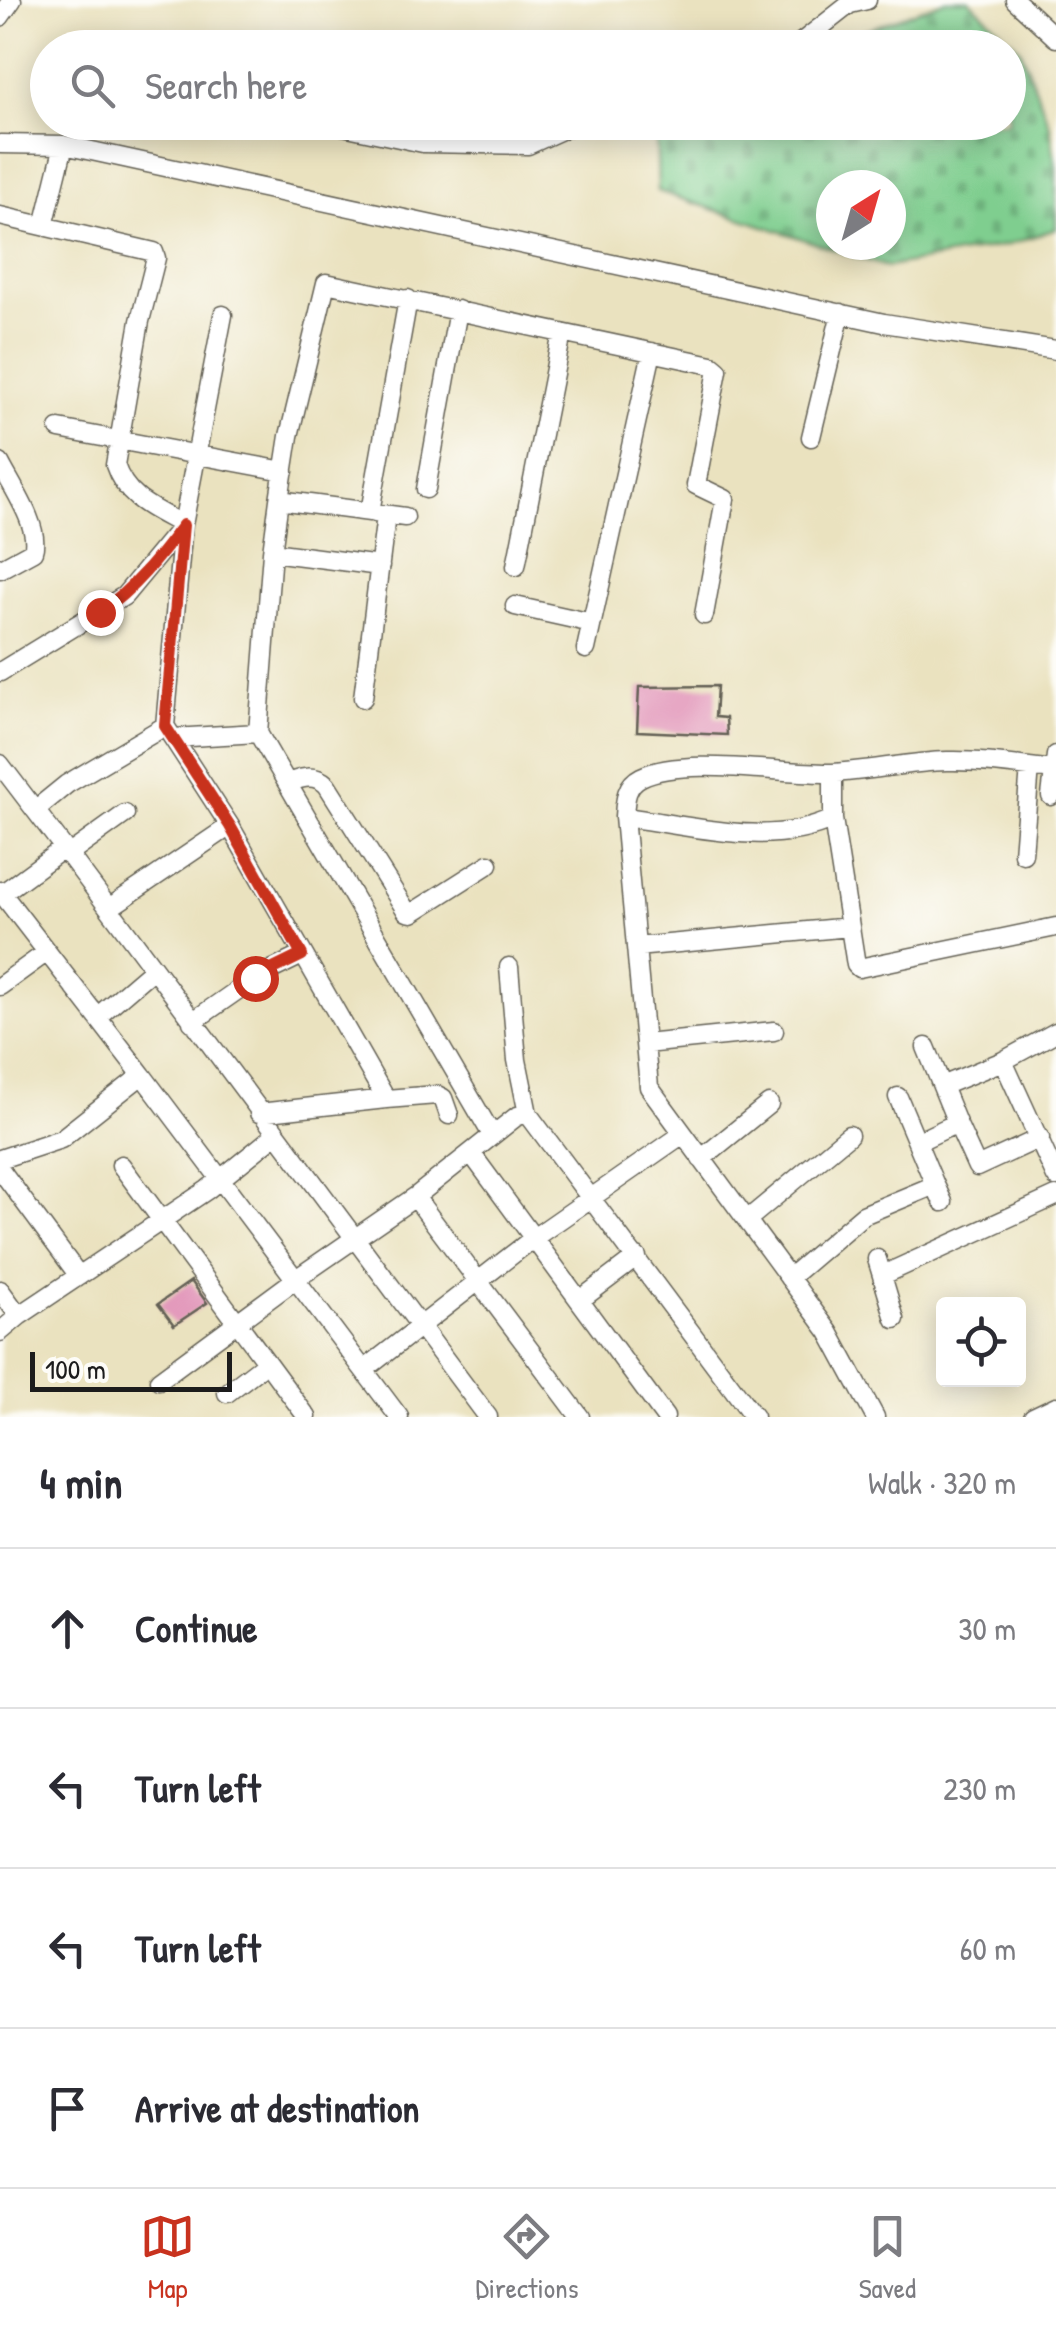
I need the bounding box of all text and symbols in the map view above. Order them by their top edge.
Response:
search box [30,30,1026,140]
icon: search [65,58,120,113]
text: Search here [145,59,307,111]
north arrow [816,170,906,260]
route end [78,590,124,636]
route start [233,956,279,1002]
map controls [936,1297,1026,1387]
button: locate [936,1297,1026,1387]
scale bar [30,1347,232,1392]
text: 100 m [45,1350,106,1388]
text: 4 min [40,1454,122,1511]
text: Walk · 320 m [868,1461,1016,1504]
icon: ahead [40,1601,95,1656]
text: Continue [135,1602,257,1654]
text: 30 m [958,1607,1016,1650]
icon: left [40,1761,95,1816]
text: Turn left [135,1762,260,1814]
text: 230 m [943,1767,1016,1810]
icon: left [40,1921,95,1976]
text: Turn left [135,1922,260,1974]
text: 60 m [960,1927,1016,1970]
icon: arrive [40,2081,95,2136]
text: Arrive at destination [135,2082,419,2134]
tab: Map [140,2209,195,2307]
tab: Directions [475,2209,578,2307]
tab: Saved [859,2209,916,2307]

